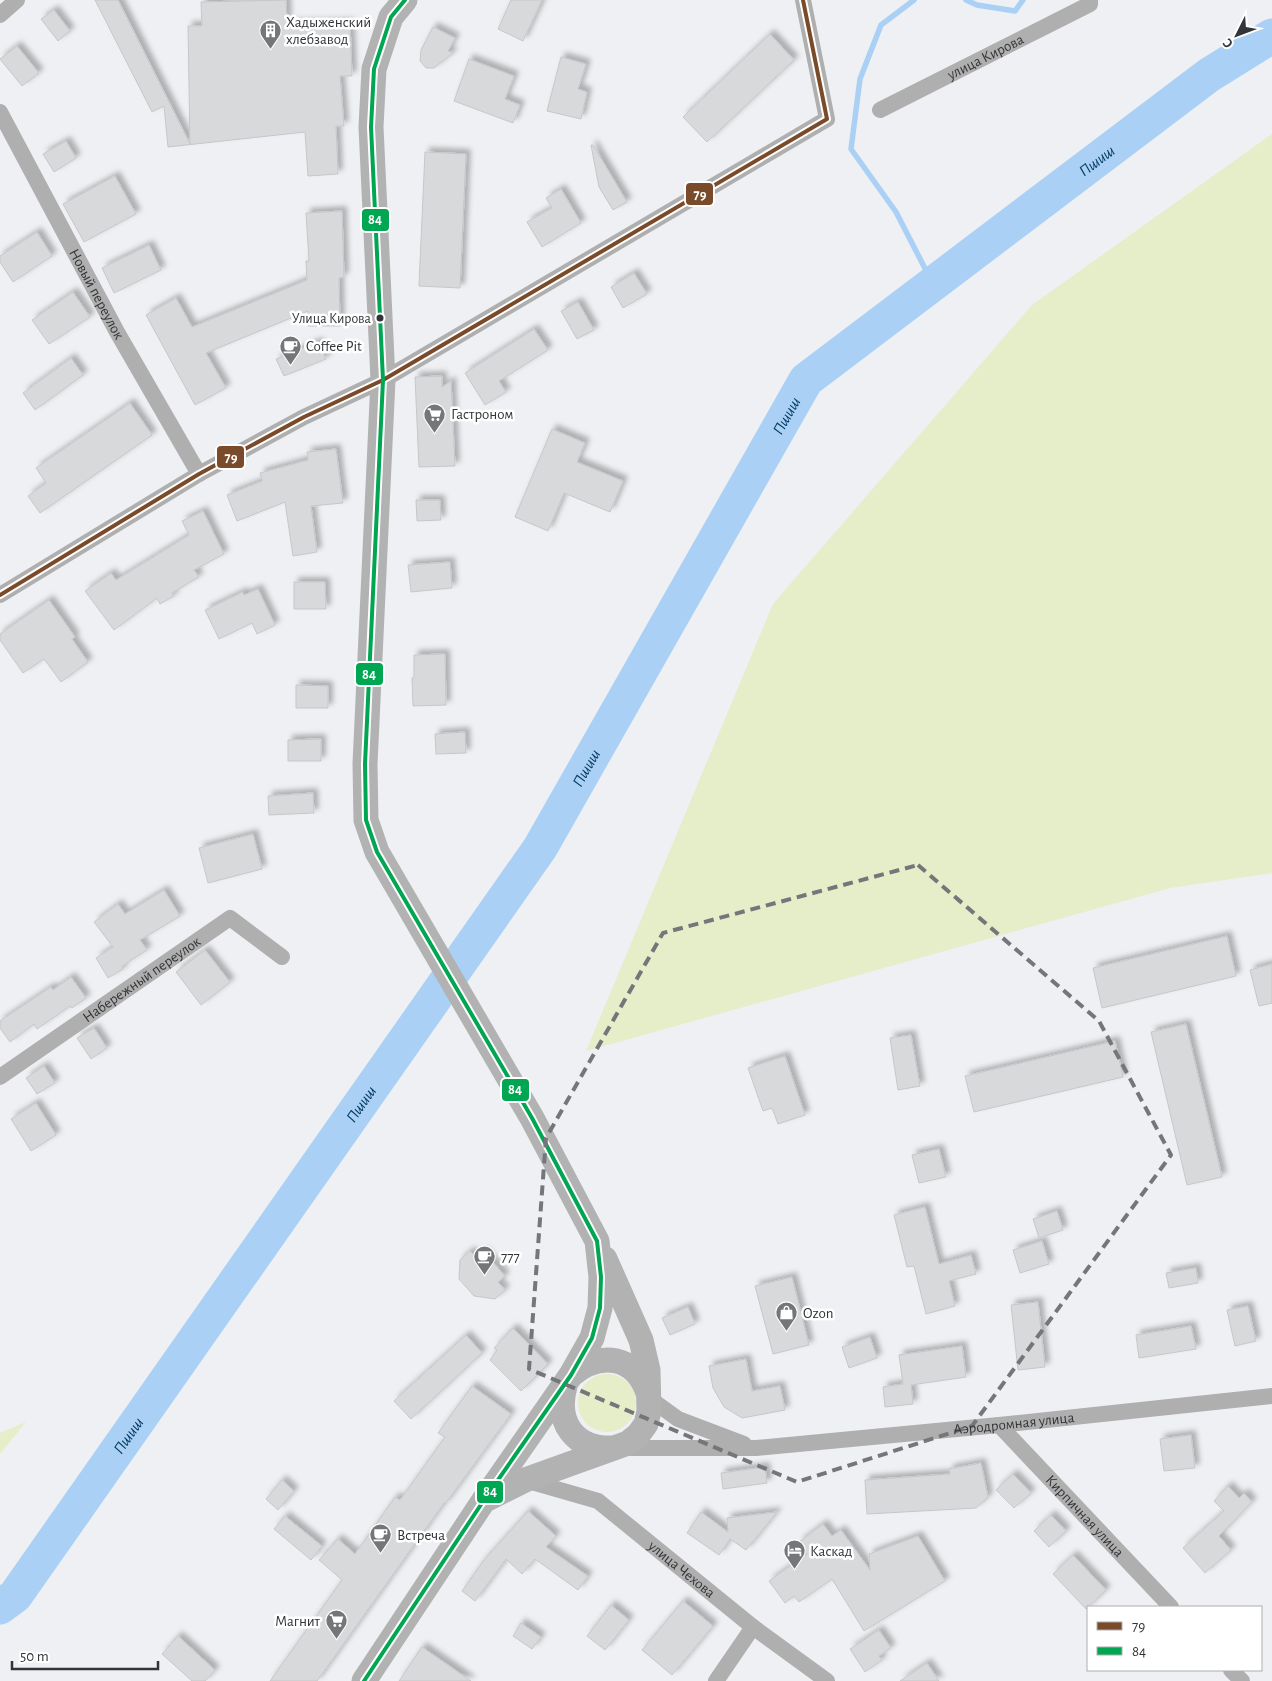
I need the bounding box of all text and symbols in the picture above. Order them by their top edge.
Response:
north arrow [1212,10,1262,60]
place label: Хадыженский хлебзавод [286,15,371,47]
building icon: Хадыженский хлебзавод [258,19,282,50]
street label: улица Кирова [944,32,1026,83]
text: С [1220,35,1236,51]
water label: Пшиш [1076,143,1118,179]
line badge: 79 [685,182,714,206]
text: 79 [694,188,707,202]
line badge: 84 [361,208,390,232]
text: 84 [368,213,382,227]
street label: Новый переулок [66,246,127,342]
place label: Улица Кирова [292,312,372,326]
marker: Улица Кирова [375,313,385,323]
cafe icon: Coffee Pit [278,334,302,365]
place label: Coffee Pit [306,339,362,354]
water label: Пшиш [770,395,804,437]
supermarket icon: Гастроном [423,402,447,433]
place label: Гастроном [451,407,514,422]
line badge: 79 [216,445,245,469]
text: 79 [225,451,238,465]
line badge: 84 [355,662,384,686]
text: 84 [362,668,376,682]
water label: Пшиш [570,747,603,789]
street label: Набережный переулок [80,934,203,1025]
line badge: 84 [501,1078,530,1102]
water label: Пшиш [343,1083,379,1125]
text: 84 [508,1083,522,1097]
cafe icon: 777 [473,1245,497,1276]
place label: 777 [501,1250,520,1265]
shop icon: Ozon [775,1301,799,1332]
place label: Ozon [803,1306,833,1321]
street label: Аэродромная улица [953,1410,1075,1437]
water label: Пшиш [111,1415,147,1457]
street label: Кирпичная улица [1042,1472,1127,1560]
line badge: 84 [476,1480,504,1504]
text: 84 [483,1485,497,1499]
cafe icon: Встреча [369,1523,393,1554]
place label: Встреча [397,1528,445,1543]
street label: улица Чехова [645,1538,718,1601]
hotel icon: Каскад [782,1539,806,1570]
place label: Каскад [810,1544,852,1559]
legend [1087,1606,1262,1671]
supermarket icon: Магнит [324,1609,348,1640]
place label: Магнит [275,1614,321,1629]
text: 79 [1132,1619,1145,1634]
scale bar [12,1638,159,1670]
text: 84 [1132,1644,1146,1659]
text: 50 m [20,1649,49,1664]

